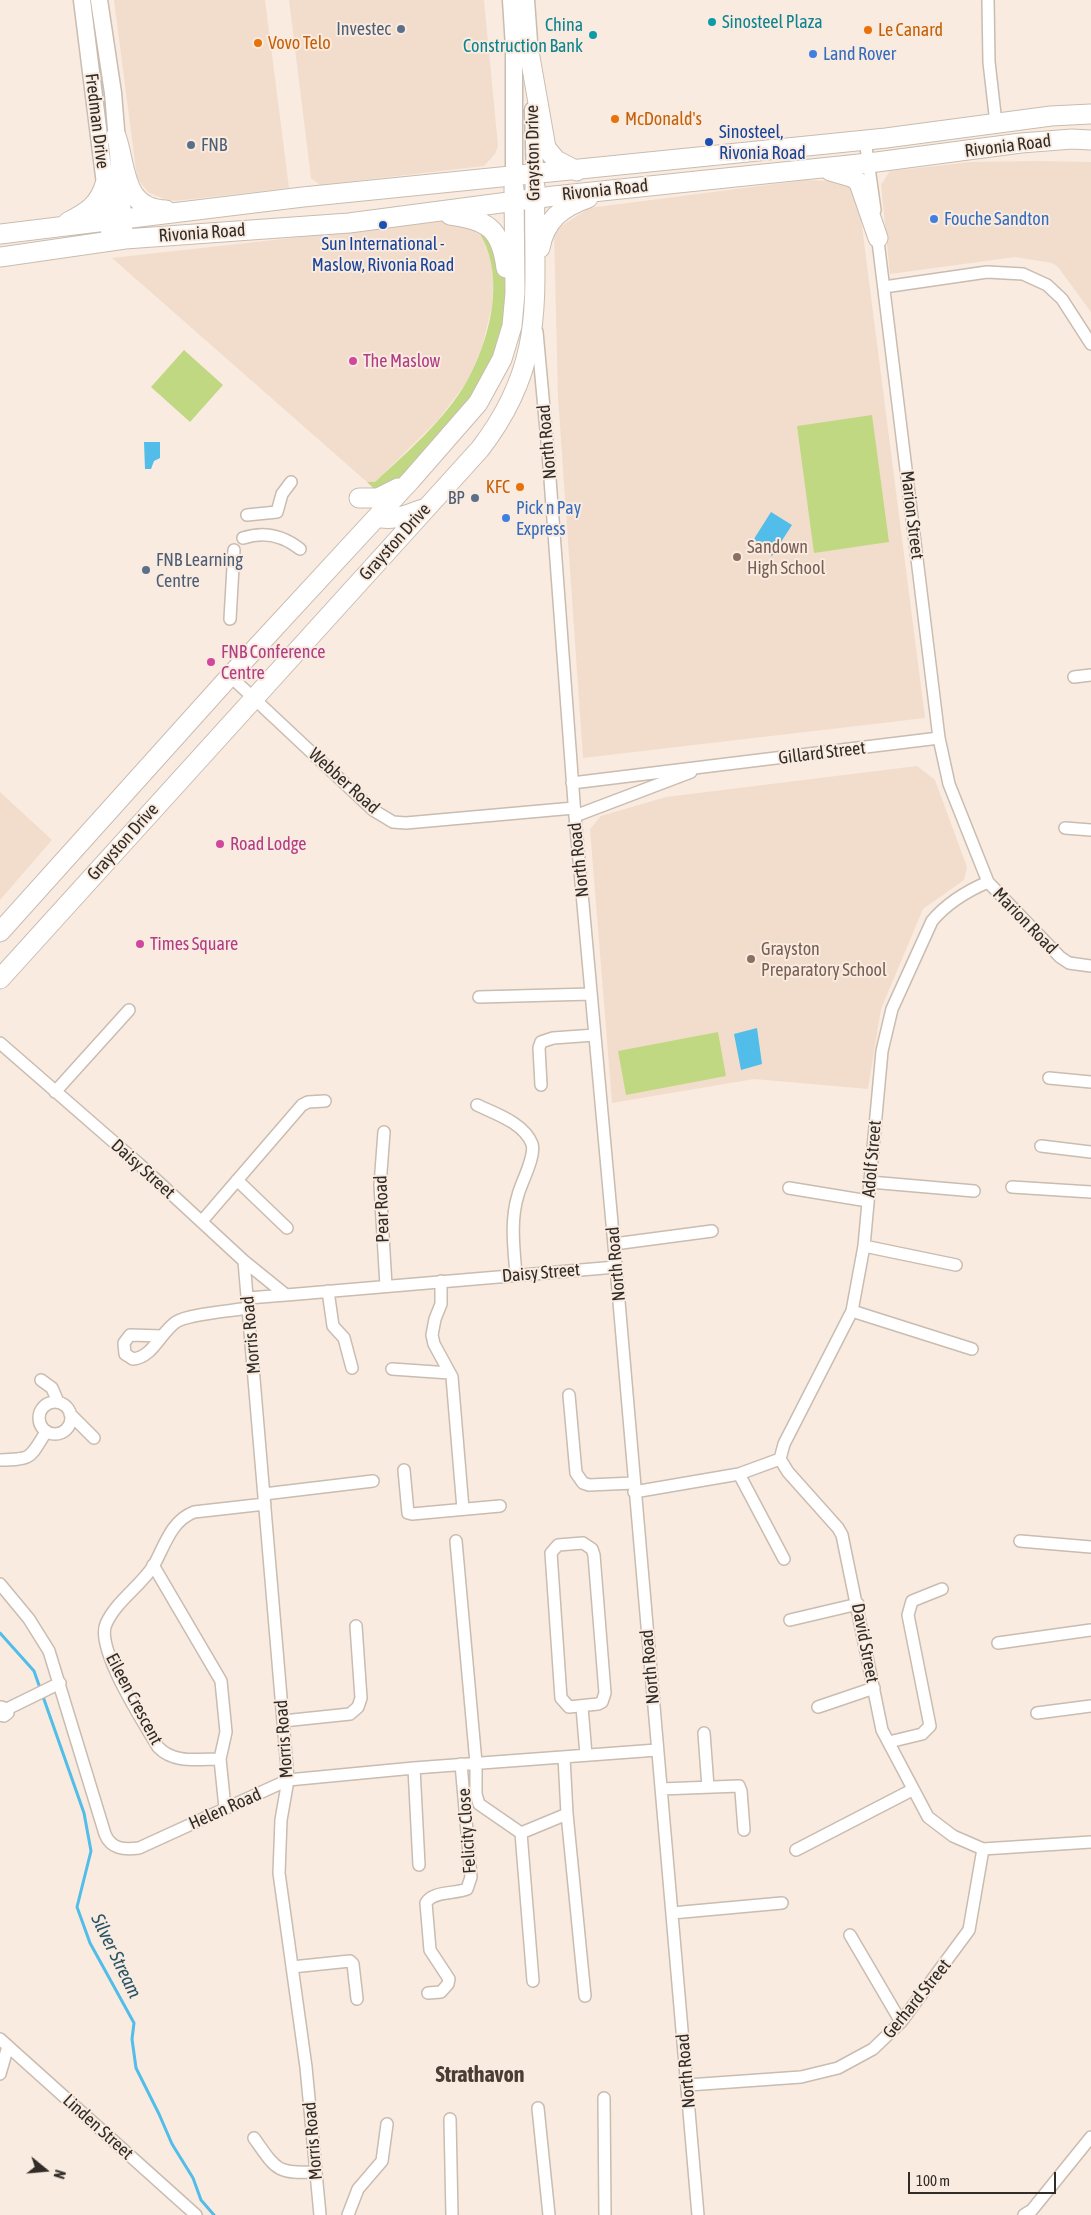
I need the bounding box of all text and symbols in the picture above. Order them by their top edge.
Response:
place label: Sinosteel Plaza [722,11,823,33]
place label: China Construction Bank [463,14,583,56]
marker: Sinosteel Plaza [706,16,718,28]
place label: Investec [336,18,391,40]
place label: Le Canard [878,19,943,41]
marker: Investec [395,23,407,35]
marker: Le Canard [862,24,874,36]
marker: China Construction Bank [587,29,599,41]
place label: Vovo Telo [268,32,331,54]
marker: Vovo Telo [252,37,264,49]
place label: Land Rover [823,43,896,65]
marker: Land Rover [807,48,819,60]
street label: Fredman Drive [80,72,114,170]
street label: Grayston Drive [521,105,545,201]
place label: McDonald's [625,108,702,130]
marker: McDonald's [609,113,621,125]
place label: Sinosteel, Rivonia Road [719,121,806,163]
street label: Rivonia Road [964,130,1052,162]
place label: FNB [201,134,227,156]
marker: Sinosteel, Rivonia Road [703,136,715,148]
marker: FNB [185,139,197,151]
street label: Rivonia Road [561,175,649,205]
place label: Fouche Sandton [944,208,1049,230]
marker: Fouche Sandton [928,213,940,225]
street label: Rivonia Road [158,219,246,247]
marker: Sun International - Maslow, Rivonia Road [377,219,389,231]
place label: Sun International - Maslow, Rivonia Road [312,233,454,276]
place label: The Maslow [363,350,440,372]
marker: The Maslow [347,355,359,367]
street label: North Road [533,404,561,480]
street label: Marion Street [896,470,928,560]
place label: KFC [486,476,510,498]
marker: KFC [514,481,526,493]
place label: BP [448,487,465,509]
marker: BP [469,492,481,504]
place label: Pick n Pay Express [516,497,581,540]
street label: Grayston Drive [355,499,435,585]
marker: Pick n Pay Express [500,512,512,524]
place label: Sandown High School [747,536,825,578]
place label: FNB Learning Centre [156,549,243,592]
marker: Sandown High School [731,551,743,563]
marker: FNB Learning Centre [140,564,152,576]
place label: FNB Conference Centre [221,641,325,684]
marker: FNB Conference Centre [205,656,217,668]
street label: Gillard Street [777,737,867,769]
street label: Webber Road [304,744,384,818]
street label: Grayston Drive [83,799,163,885]
street label: North Road [564,822,594,898]
place label: Road Lodge [230,833,306,855]
marker: Road Lodge [214,838,226,850]
street label: Marion Road [988,883,1062,959]
place label: Times Square [150,933,238,955]
marker: Times Square [134,938,146,950]
place label: Grayston Preparatory School [761,938,887,981]
marker: Grayston Preparatory School [745,953,757,965]
street label: Adolf Street [858,1119,886,1199]
street label: Daisy Street [107,1135,179,1203]
street label: Pear Road [370,1175,394,1243]
street label: North Road [602,1226,630,1302]
street label: Daisy Street [501,1259,581,1287]
street label: Morris Road [237,1295,265,1375]
street label: David Street [847,1601,883,1685]
street label: North Road [636,1629,664,1705]
street label: Eileen Crescent [101,1650,167,1748]
street label: Morris Road [270,1699,298,1779]
street label: Helen Road [185,1783,265,1835]
street label: Felicity Close [453,1788,481,1874]
water label: Silver Stream [86,1910,146,2002]
street label: Gerhard Street [878,1955,956,2043]
street label: North Road [672,2033,700,2109]
district label: Strathavon [436,2062,524,2088]
street label: Linden Street [58,2090,138,2164]
street label: Morris Road [299,2101,327,2181]
north arrow [20,2145,70,2195]
scale bar [911,2162,1058,2194]
text: N [50,2168,68,2181]
text: 100 m [916,2172,950,2189]

